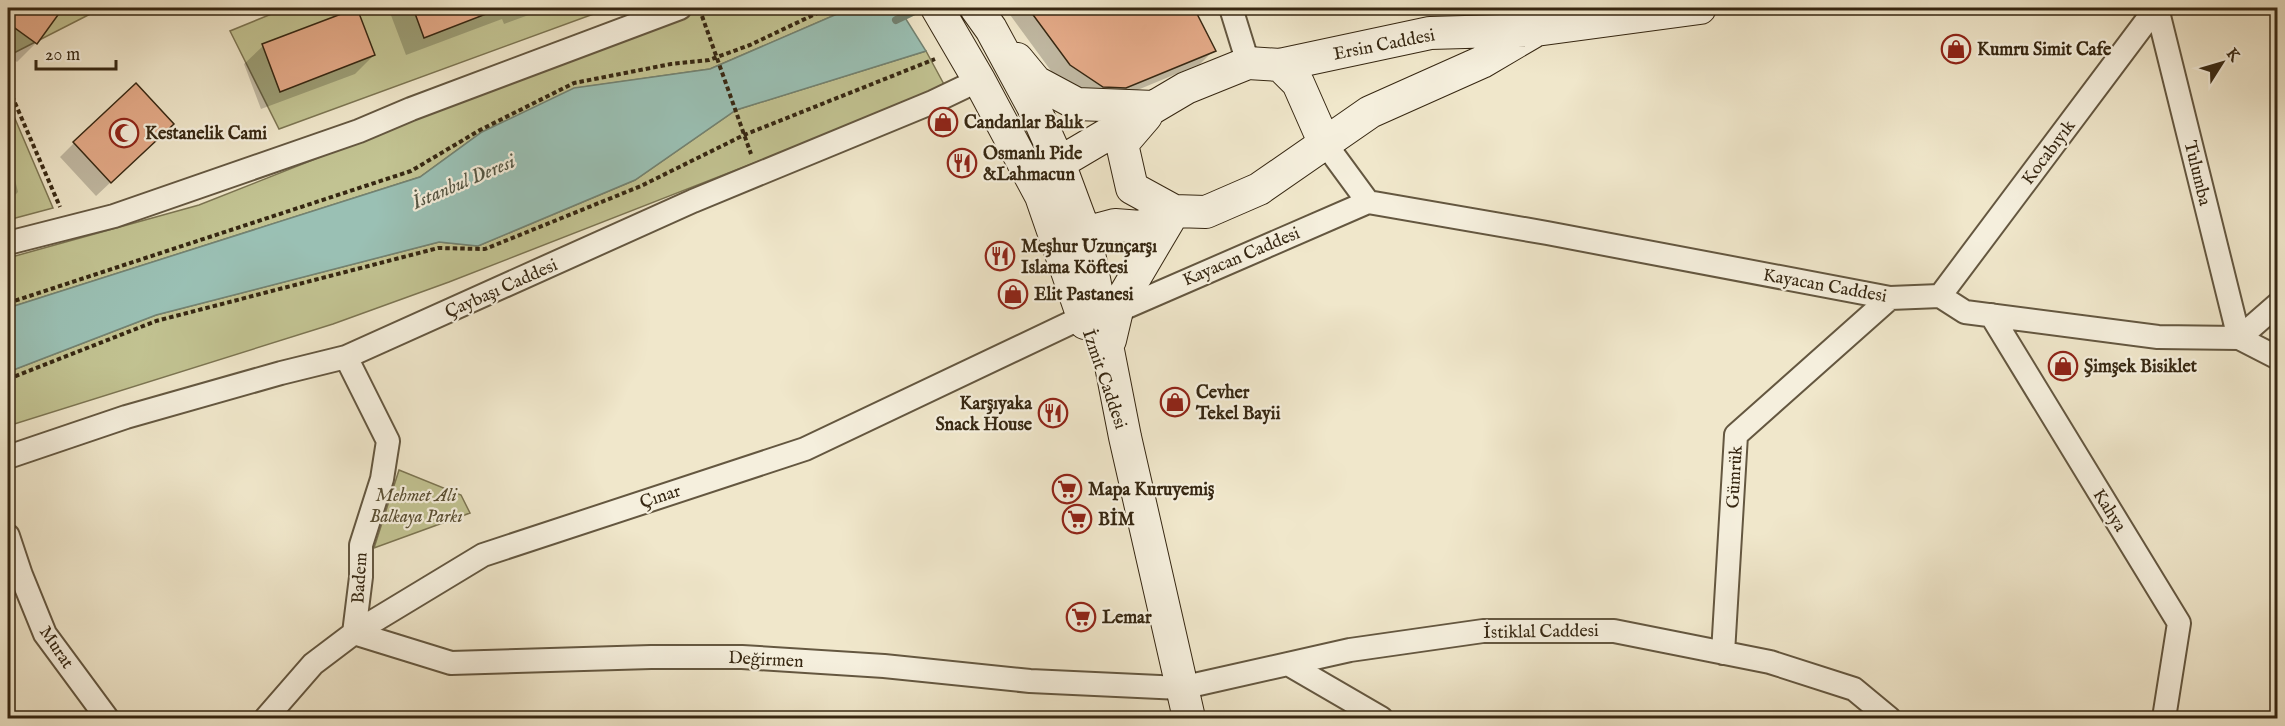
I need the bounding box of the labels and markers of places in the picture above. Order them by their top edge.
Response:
shop icon: Kumru Simit Cafe [1940,33,1972,65]
place label: Kumru Simit Cafe [1977,39,2112,62]
shop icon: Candanlar Balık [927,106,959,138]
place label: Candanlar Balık [964,112,1085,135]
mosque icon: Kestanelik Cami [108,117,140,149]
place label: Kestanelik Cami [145,123,267,146]
place label: Osmanlı Pide &Lahmacun [983,143,1083,187]
restaurant icon: Osmanlı Pide &Lahmacun [946,147,978,179]
place label: Meşhur Uzunçarşı Islama Köftesi [1021,236,1157,280]
restaurant icon: Meşhur Uzunçarşı Islama Köftesi [984,240,1016,272]
shop icon: Elit Pastanesi [997,278,1029,310]
place label: Elit Pastanesi [1034,284,1134,307]
shop icon: Şimşek Bisiklet [2047,350,2079,382]
place label: Şimşek Bisiklet [2084,356,2198,379]
place label: Cevher Tekel Bayii [1195,382,1281,426]
shop icon: Cevher Tekel Bayii [1159,386,1191,418]
place label: Karşıyaka Snack House [935,393,1033,437]
restaurant icon: Karşıyaka Snack House [1037,397,1069,429]
supermarket icon: Mapa Kuruyemiş [1051,473,1083,505]
place label: Mapa Kuruyemiş [1088,479,1215,502]
supermarket icon: BİM [1061,503,1093,535]
place label: BİM [1098,507,1135,532]
supermarket icon: Lemar [1065,601,1097,633]
place label: Lemar [1102,607,1152,630]

